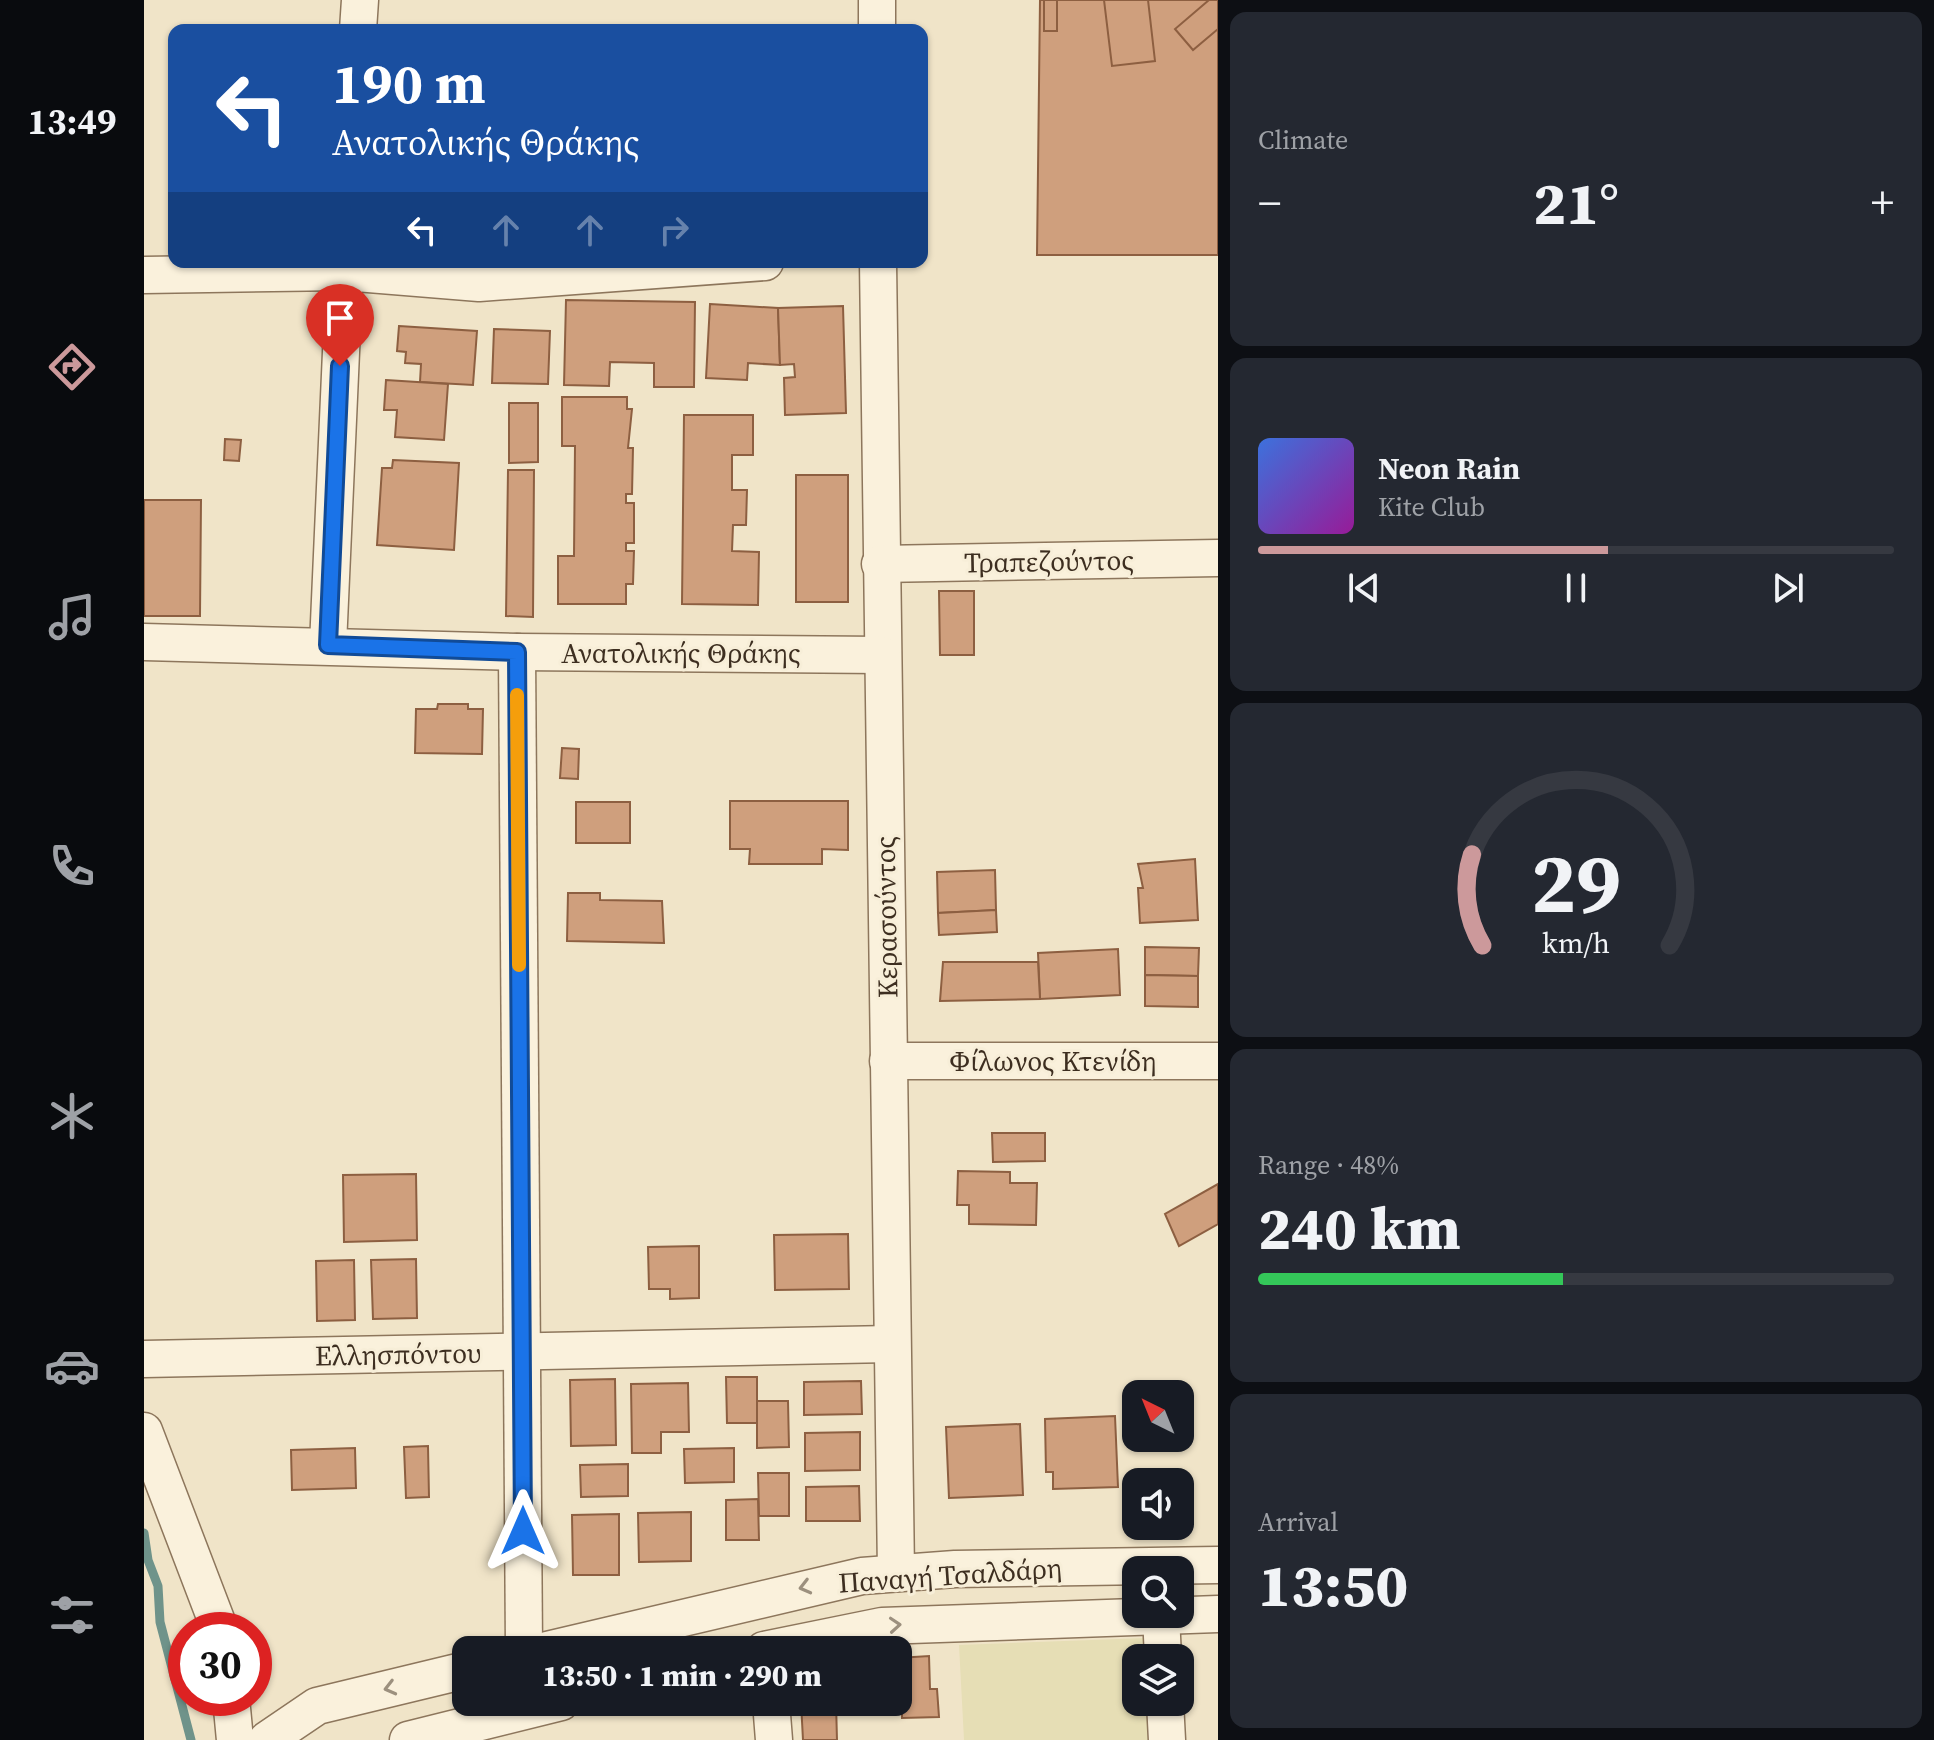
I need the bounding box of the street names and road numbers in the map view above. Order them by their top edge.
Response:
street label: Τραπεζούντος [964,541,1134,581]
street label: Ανατολικής Θράκης [561,634,801,672]
street label: Κερασούντος [866,836,906,998]
street label: Φίλωνος Κτενίδη [949,1042,1157,1080]
street label: Ελλησπόντου [314,1334,482,1374]
street label: Παναγή Τσαλδάρη [837,1548,1063,1602]

